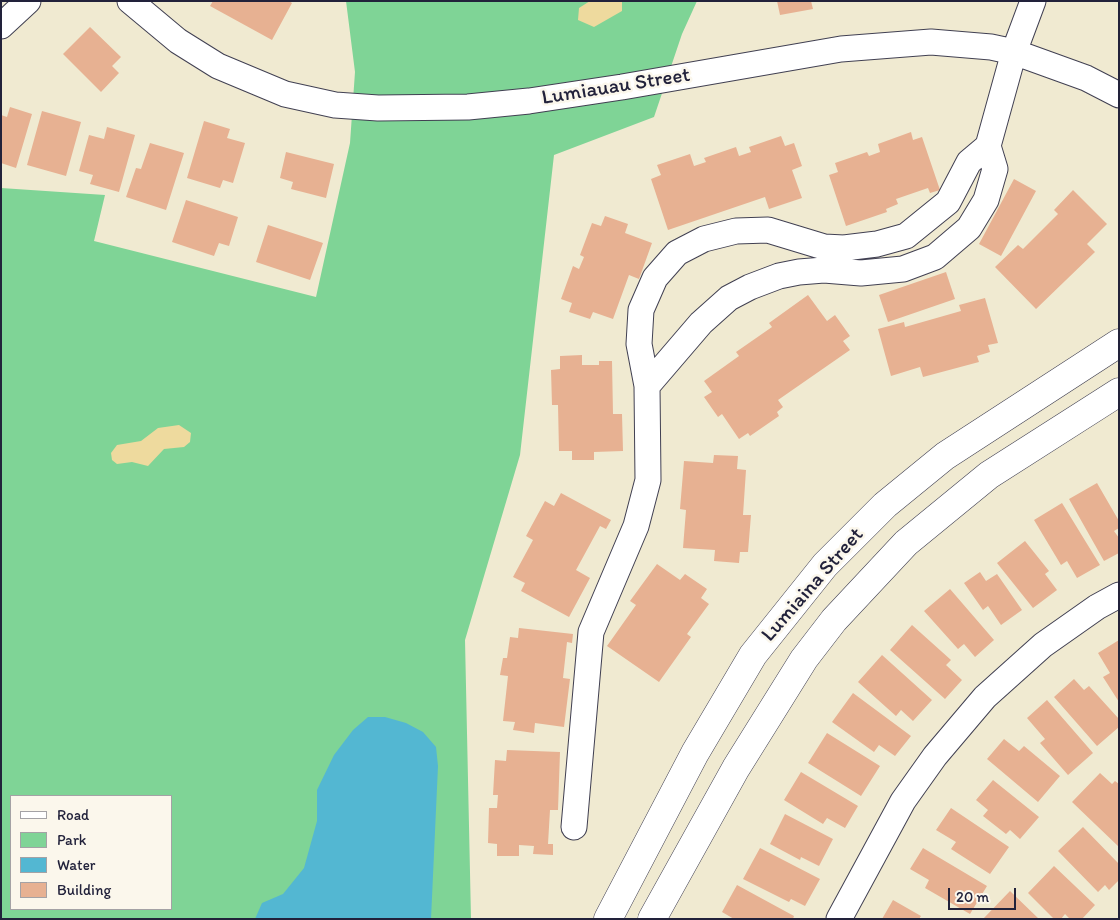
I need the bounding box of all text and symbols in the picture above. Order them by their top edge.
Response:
street label: Lumiauau Street [540,63,692,111]
street label: Lumiaina Street [757,523,869,647]
legend [10,795,172,910]
text: Road [57,806,89,824]
text: Park [57,831,87,849]
text: Water [57,856,95,874]
scale bar [950,878,1018,910]
text: Building [57,881,111,899]
text: 20 m [956,888,989,906]

